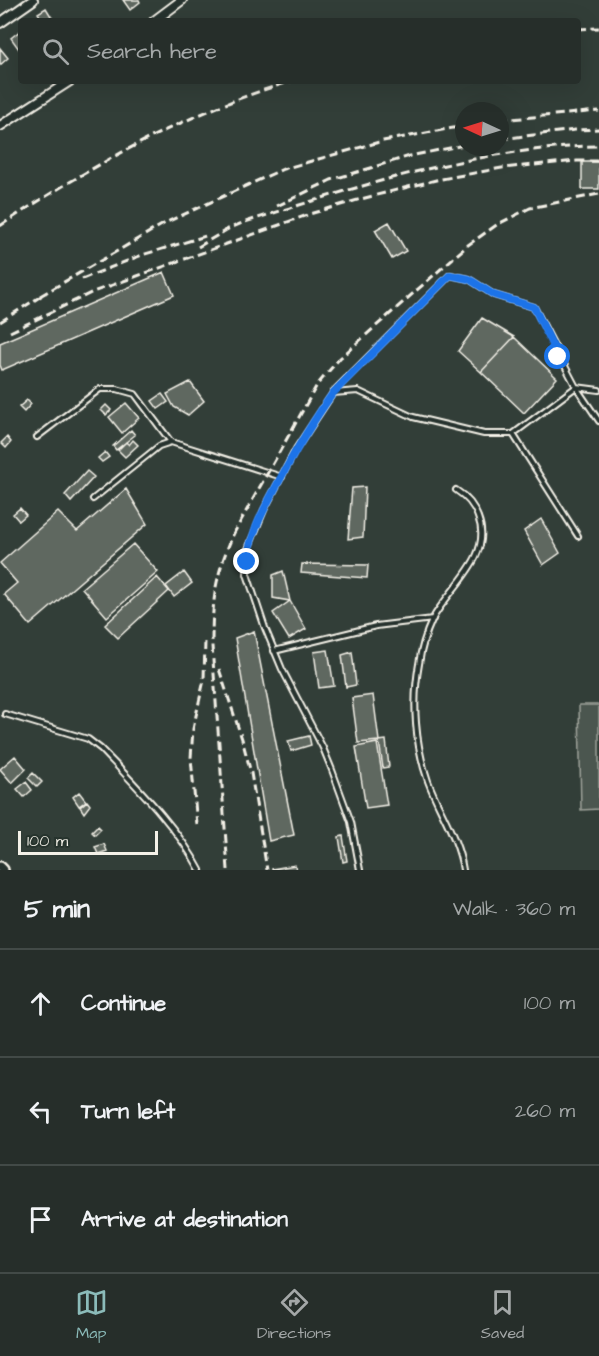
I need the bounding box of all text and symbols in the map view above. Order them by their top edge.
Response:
search box [18,18,581,84]
icon: search [39,35,72,68]
text: Search here [87,36,217,67]
north arrow [455,102,509,156]
route start [544,343,570,369]
route end [233,548,259,574]
scale bar [18,828,158,856]
text: 100 m [27,830,68,852]
text: 5 min [24,891,90,927]
text: Walk · 360 m [453,895,575,923]
icon: ahead [24,987,57,1020]
text: Continue [81,988,166,1019]
text: 100 m [524,989,575,1017]
icon: left [24,1095,57,1128]
text: Turn left [81,1096,175,1127]
text: 260 m [515,1097,575,1125]
icon: arrive [24,1203,57,1236]
text: Arrive at destination [81,1204,288,1235]
tab: Map [75,1286,108,1344]
tab: Directions [257,1286,331,1344]
tab: Saved [481,1286,524,1344]

